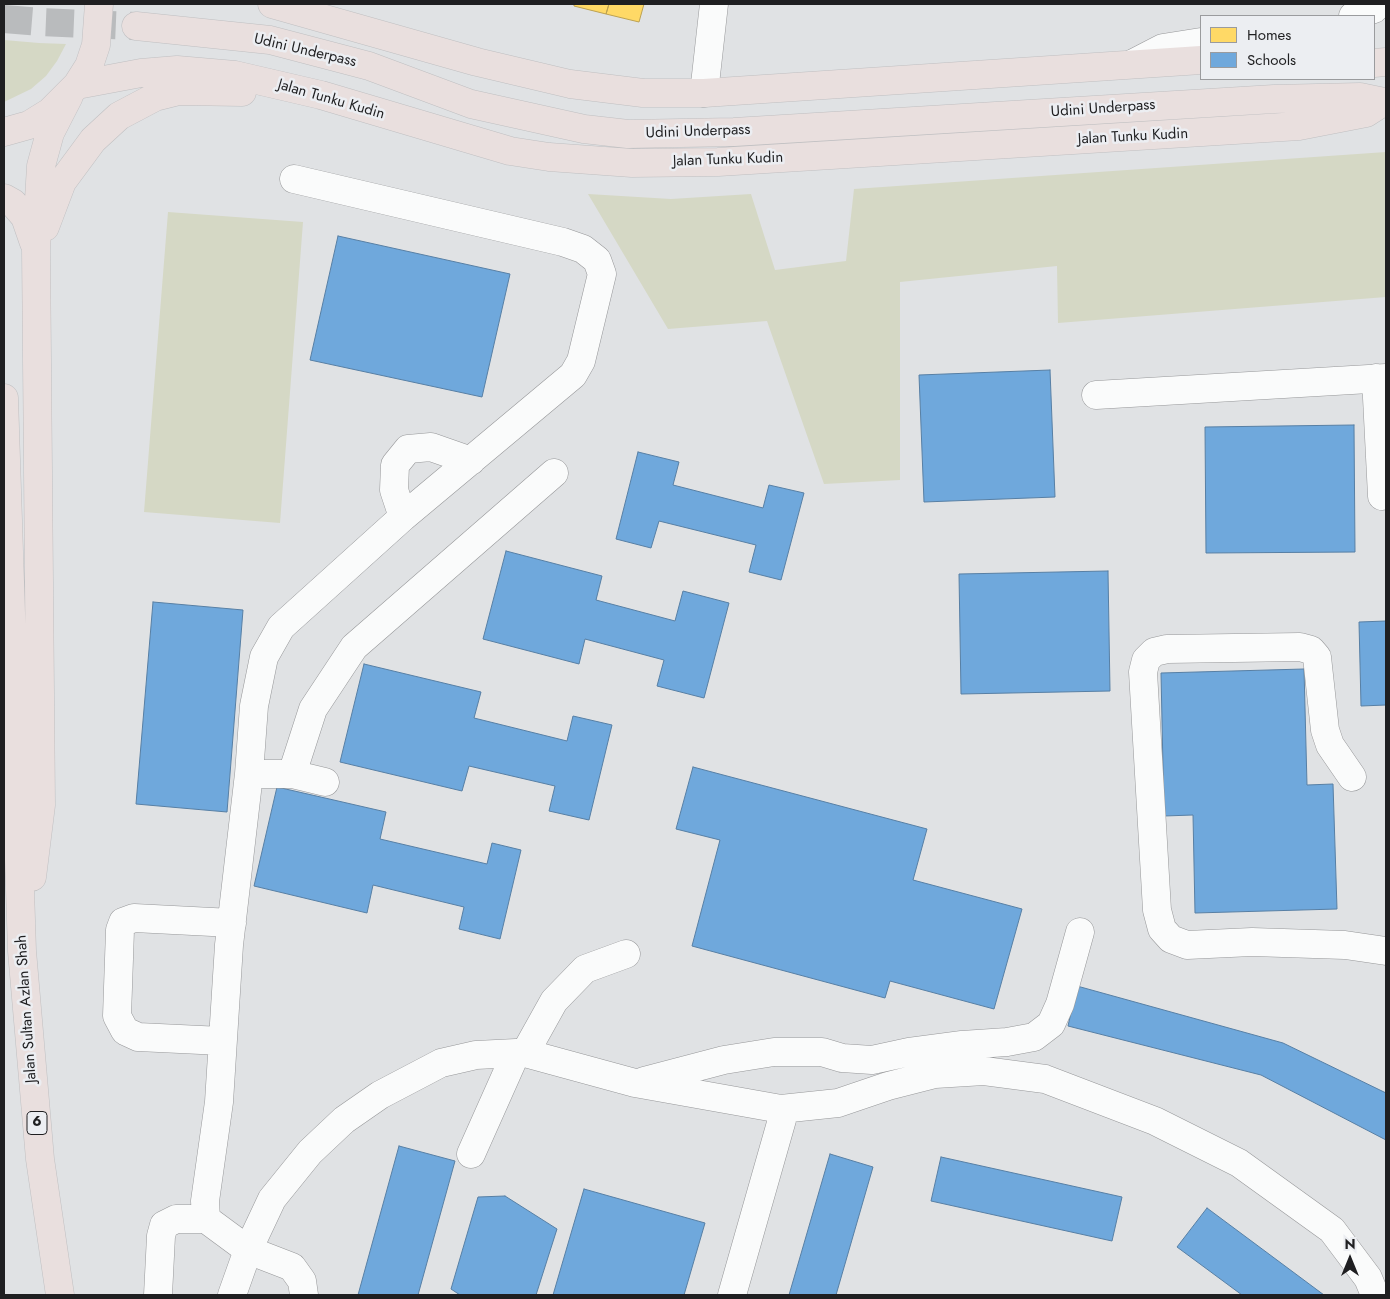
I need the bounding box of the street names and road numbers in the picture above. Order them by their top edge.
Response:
street label: Udini Underpass [252,30,358,72]
street label: Jalan Tunku Kudin [275,76,387,124]
street label: Udini Underpass [1050,96,1156,122]
street label: Udini Underpass [645,121,751,143]
street label: Jalan Tunku Kudin [1077,125,1189,149]
street label: Jalan Tunku Kudin [673,149,783,171]
street label: Jalan Sultan Azlan Shah [13,934,41,1084]
road number: 6 [27,1112,47,1134]

